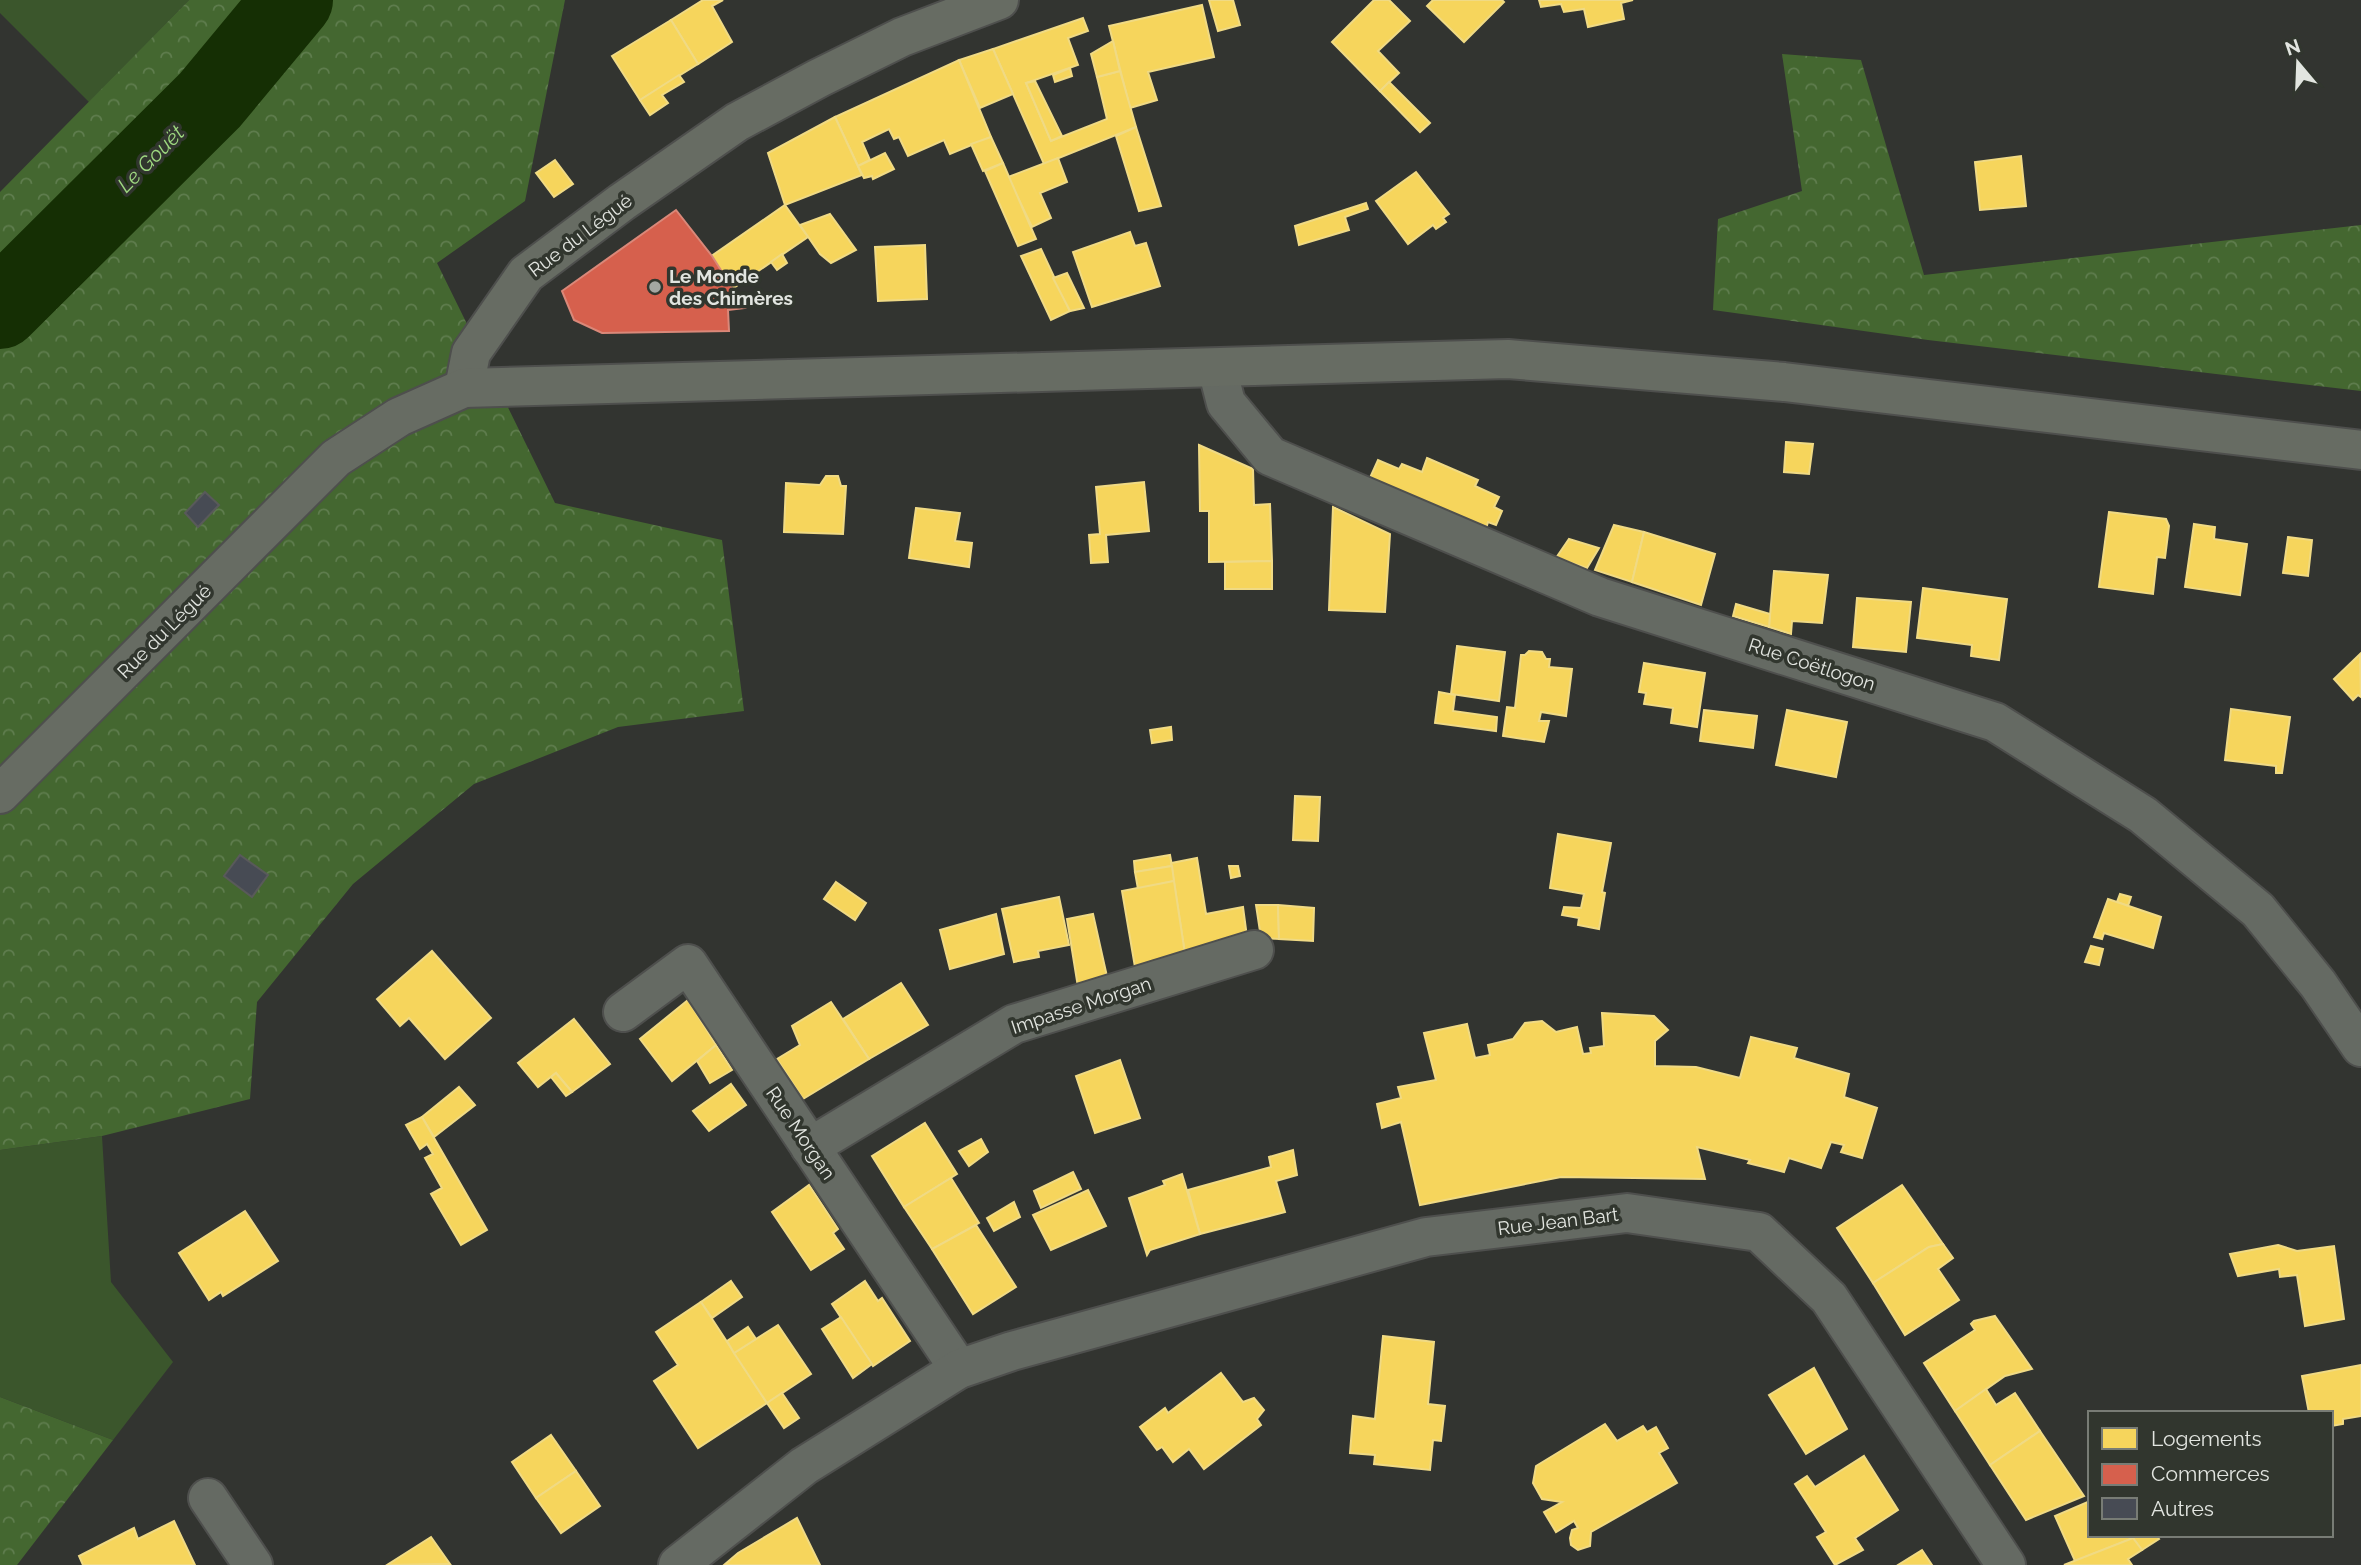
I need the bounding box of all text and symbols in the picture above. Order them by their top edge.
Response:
north arrow [2263,28,2333,98]
text: N [2282,34,2303,60]
water label: Le Gouët [112,120,189,197]
street label: Rue du Légué [524,189,636,281]
place label: Le Monde des Chimères [669,265,793,309]
marker: Le Monde des Chimères [647,279,663,295]
street label: Rue du Légué [112,579,216,683]
street label: Rue Coëtlogon [1746,633,1878,695]
street label: Impasse Morgan [1008,972,1154,1038]
street label: Rue Morgan [762,1083,840,1183]
street label: Rue Jean Bart [1496,1203,1620,1239]
legend [2088,1411,2333,1537]
text: Logements [2151,1426,2262,1451]
text: Commerces [2151,1461,2270,1486]
text: Autres [2151,1496,2214,1521]

